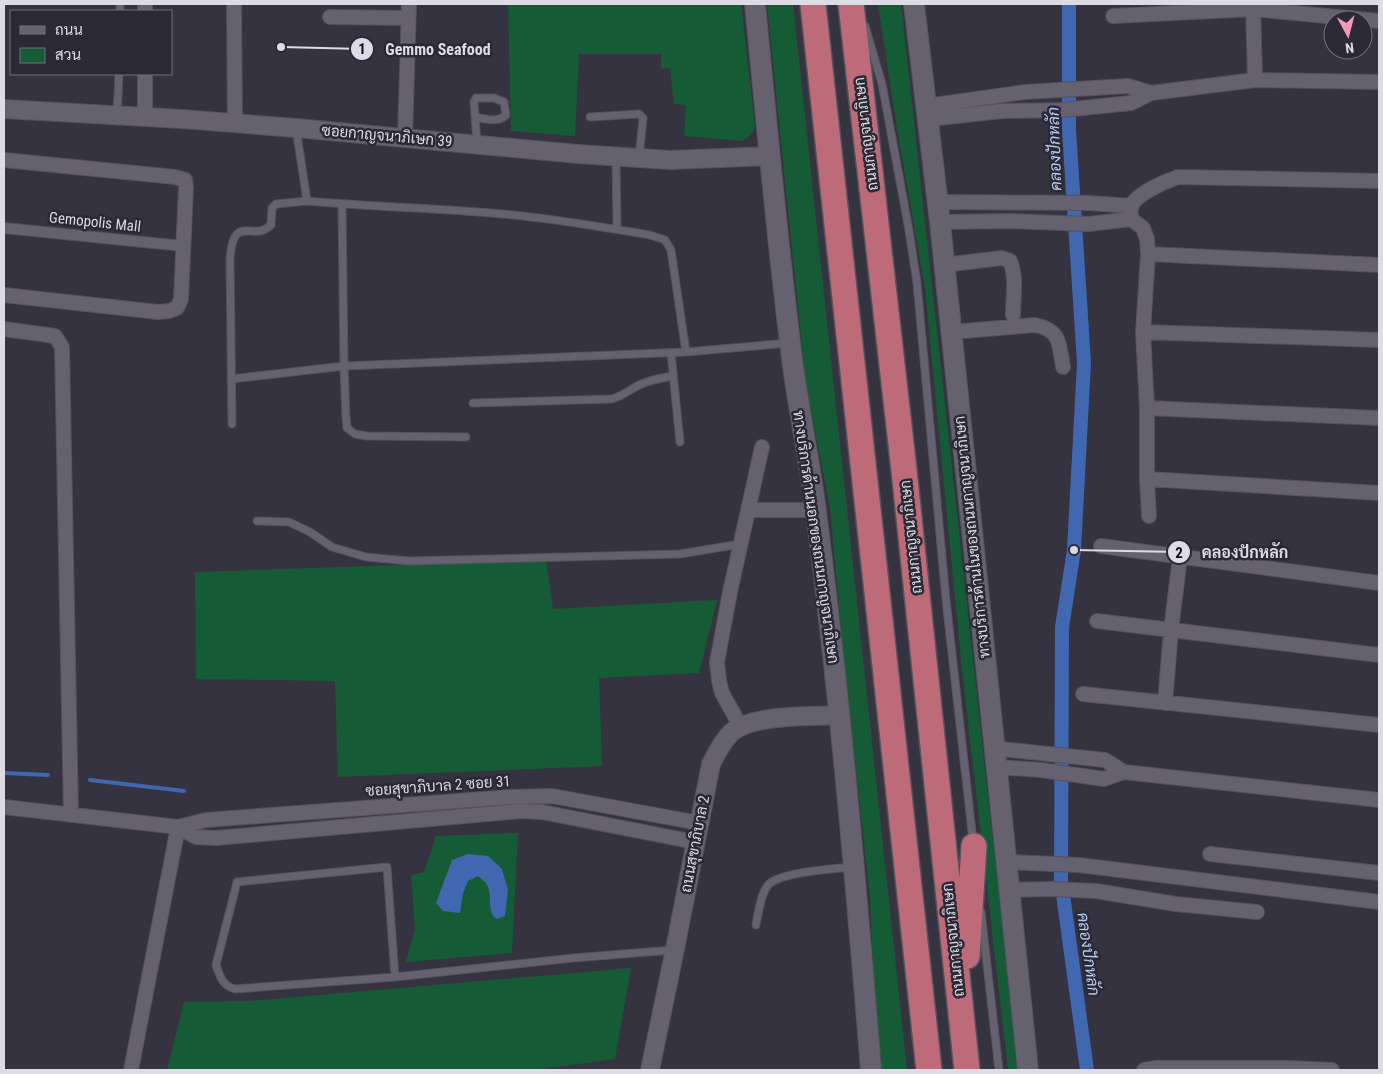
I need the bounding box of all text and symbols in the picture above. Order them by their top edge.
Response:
legend [10,10,172,75]
north arrow [1323,10,1373,60]
text: ถนน [55,21,83,39]
callout: Gemmo Seafood [350,34,500,65]
text: N [1344,39,1355,56]
text: 1 [358,40,366,58]
text: Gemmo Seafood [385,40,491,59]
text: สวน [55,46,81,64]
street label: ถนนกาญจนาภิเษก [850,76,882,192]
water label: คลองปักหลัก [1043,107,1065,191]
street label: ซอยกาญจนาภิเษก 39 [321,121,453,151]
street label: Gemopolis Mall [48,208,142,236]
street label: ทางบริการด้านนอกของถนนกาญจนาภิเษก [789,409,844,665]
street label: ทางบริการด้านในของถนนกาญจนาภิเษก [949,415,994,659]
street label: ถนนกาญจนาภิเษก [896,479,926,595]
callout: คลองปักหลัก [1166,537,1298,568]
text: คลองปักหลัก [1202,542,1288,562]
text: 2 [1175,544,1183,562]
street label: ซอยสุขาภิบาล 2 ซอย 31 [365,772,511,802]
street label: ถนนสุขาภิบาล 2 [677,794,715,894]
street label: ถนนกาญจนาภิเษก [938,882,968,998]
water label: คลองปักหลัก [1073,911,1105,997]

